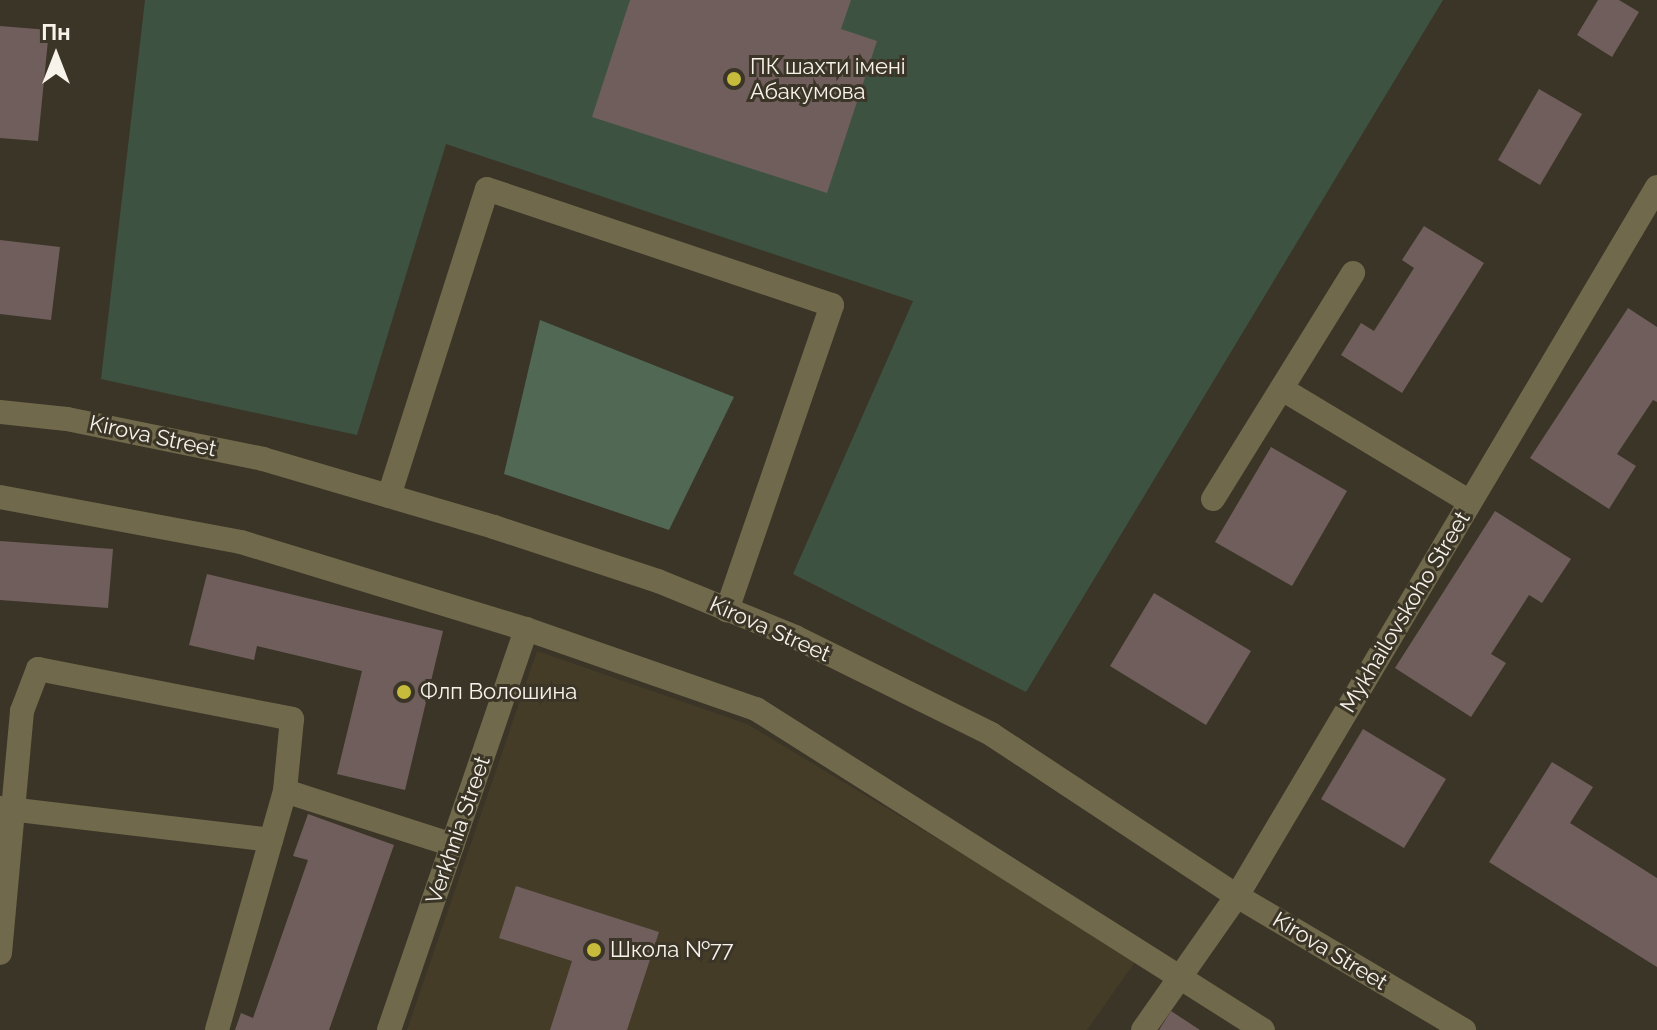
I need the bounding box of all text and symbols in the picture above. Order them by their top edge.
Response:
north arrow [16,16,96,96]
text: Пн [41,19,71,45]
place label: ПК шахти імені Абакумова [750,53,906,104]
marker: ПК шахти імені Абакумова [725,70,743,88]
street label: Kirova Street [87,410,219,462]
street label: Mykhailovskoho Street [1334,507,1476,717]
street label: Kirova Street [706,591,834,667]
place label: Флп Волошина [420,679,577,705]
marker: Флп Волошина [395,683,413,701]
street label: Verkhnia Street [420,753,496,907]
street label: Kirova Street [1268,906,1392,996]
place label: Школа №77 [610,937,734,963]
marker: Школа №77 [585,941,603,959]

